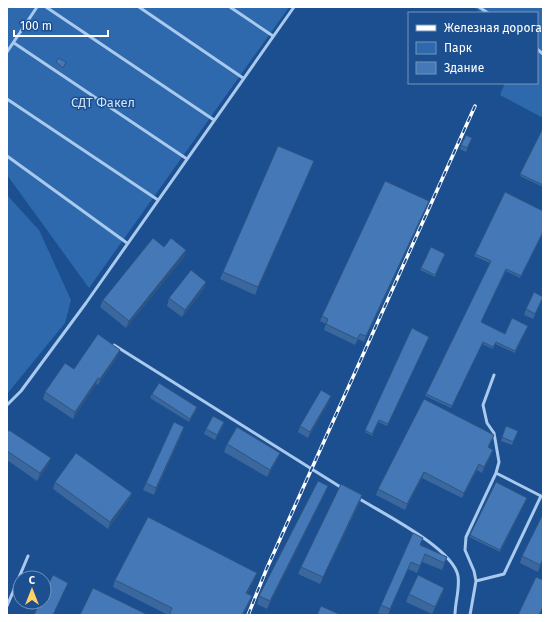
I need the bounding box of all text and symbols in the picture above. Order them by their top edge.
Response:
scale bar [14,12,108,38]
legend [408,12,538,84]
text: 100 m [20,19,52,33]
text: Железная дорога [444,21,542,35]
text: Парк [444,41,473,55]
text: Здание [444,61,484,75]
park label: СДТ Факел [71,95,135,110]
north arrow [12,570,52,610]
text: С [29,574,36,587]

